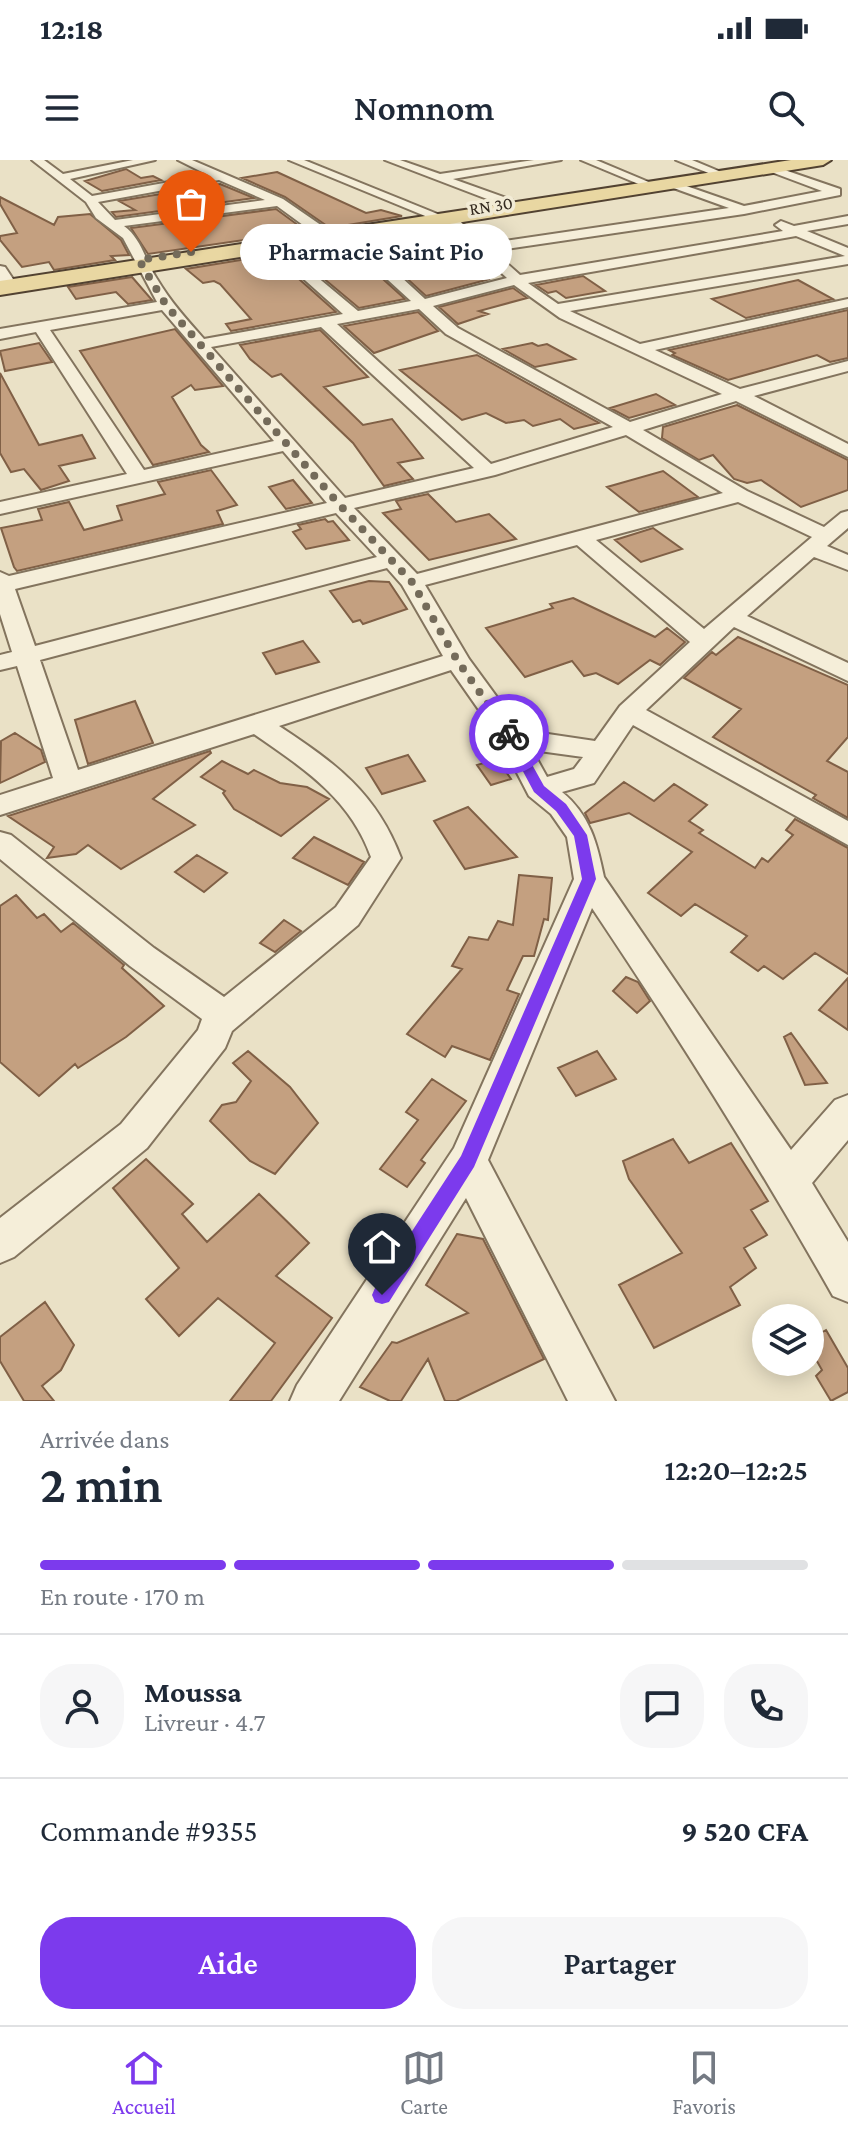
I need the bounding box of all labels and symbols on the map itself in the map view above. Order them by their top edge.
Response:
pin [157,170,225,252]
street label: RN 30 [468,193,514,219]
callout: Pharmacie Saint Pio [239,224,511,280]
courier [469,694,549,774]
pin [348,1213,416,1295]

